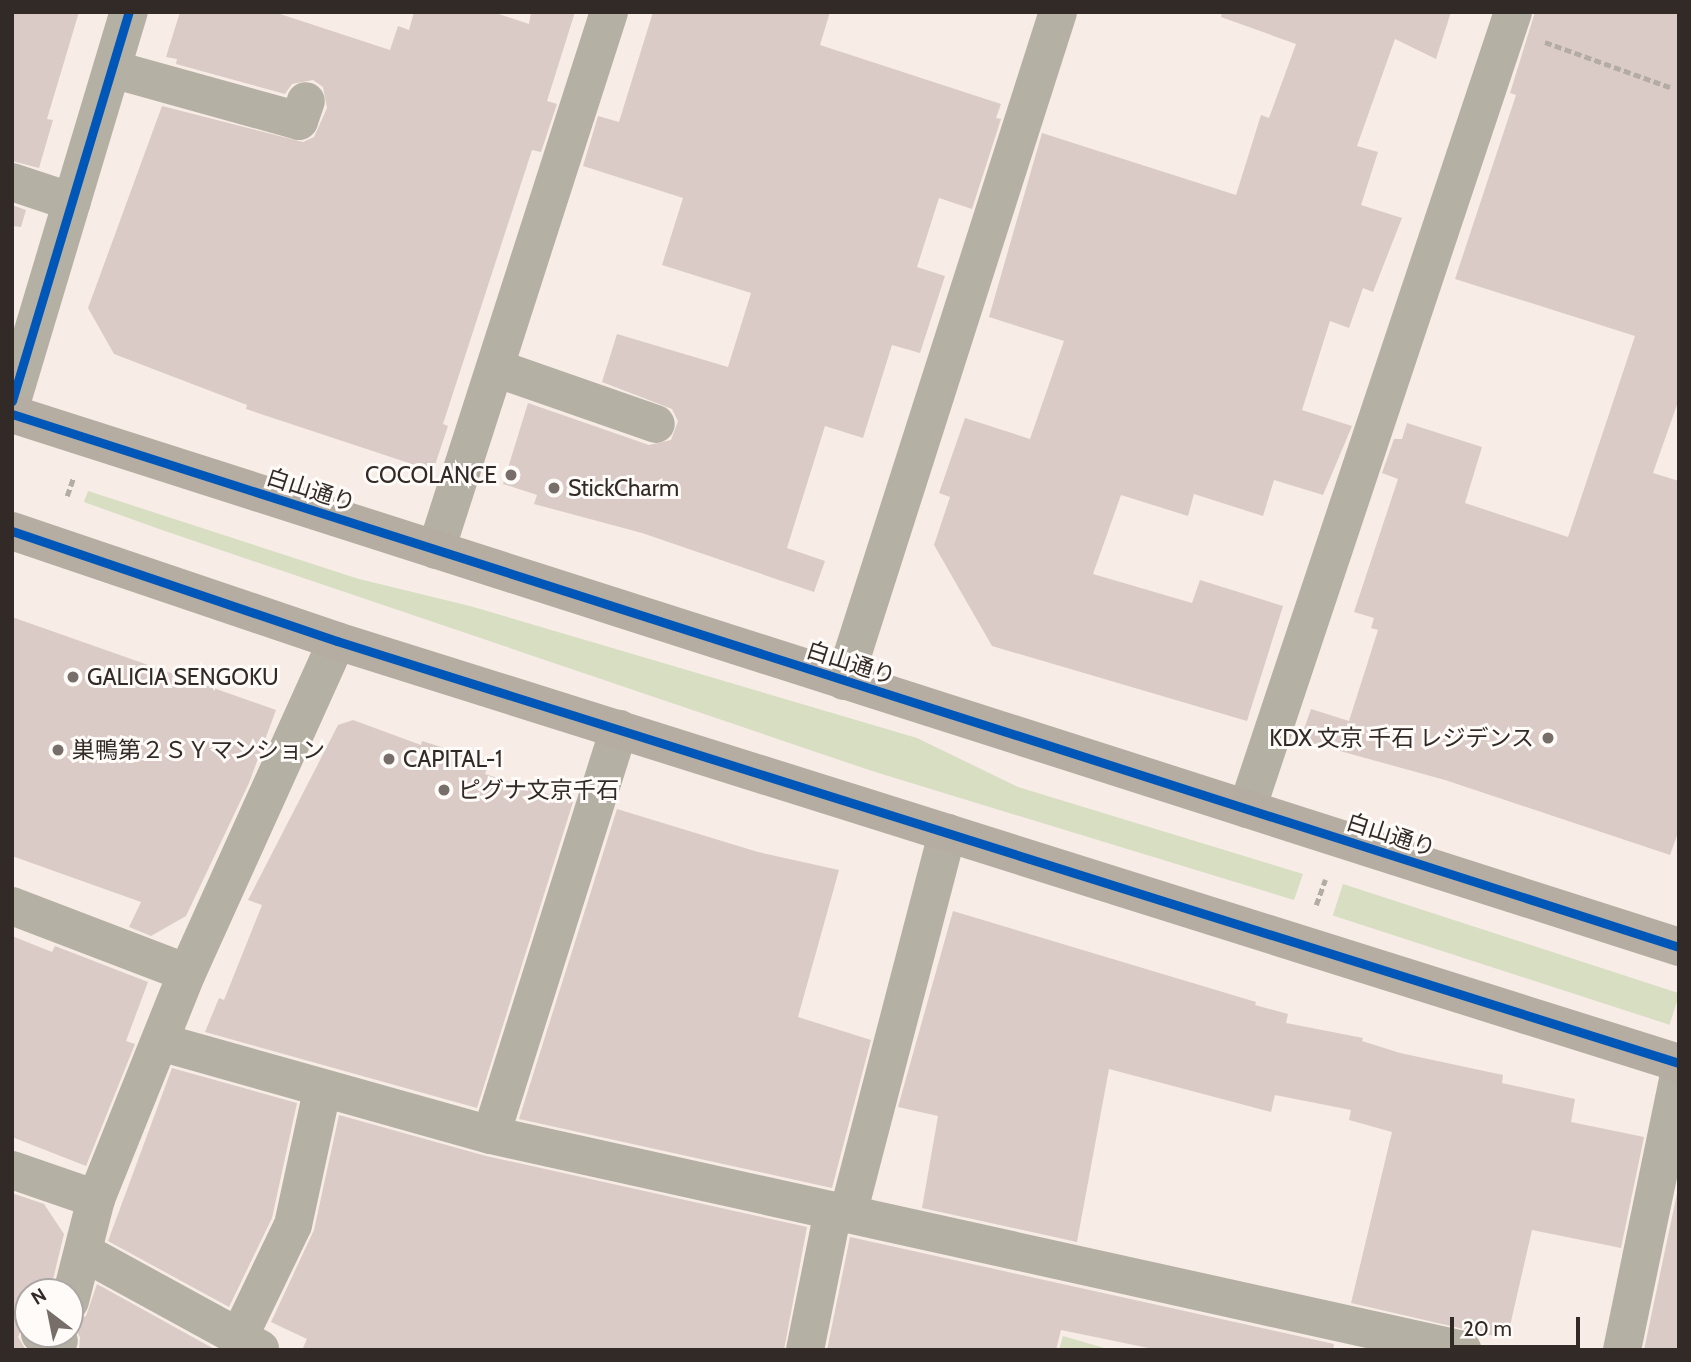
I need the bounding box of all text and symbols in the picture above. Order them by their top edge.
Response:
place label: COCOLANCE [365,461,497,489]
street label: 白山通り [263,463,359,517]
marker: COCOLANCE [503,467,519,483]
place label: StickCharm [568,474,679,502]
marker: StickCharm [546,480,562,496]
street label: 白山通り [803,636,899,690]
place label: GALICIA SENGOKU [87,663,279,691]
marker: GALICIA SENGOKU [65,669,81,685]
place label: KDX 文京 千石 レジデンス [1269,724,1534,752]
marker: KDX 文京 千石 レジデンス [1540,730,1556,746]
place label: 巣鴨第２ＳＹマンション [72,736,325,764]
marker: 巣鴨第２ＳＹマンション [50,742,66,758]
place label: CAPITAL-1 [403,745,503,773]
marker: CAPITAL-1 [381,751,397,767]
place label: ピグナ文京千石 [458,776,619,804]
marker: ピグナ文京千石 [436,782,452,798]
street label: 白山通り [1343,808,1439,862]
north arrow [14,1278,84,1348]
text: N [27,1283,50,1310]
scale bar [1453,1302,1582,1346]
text: 20 m [1463,1316,1512,1341]

